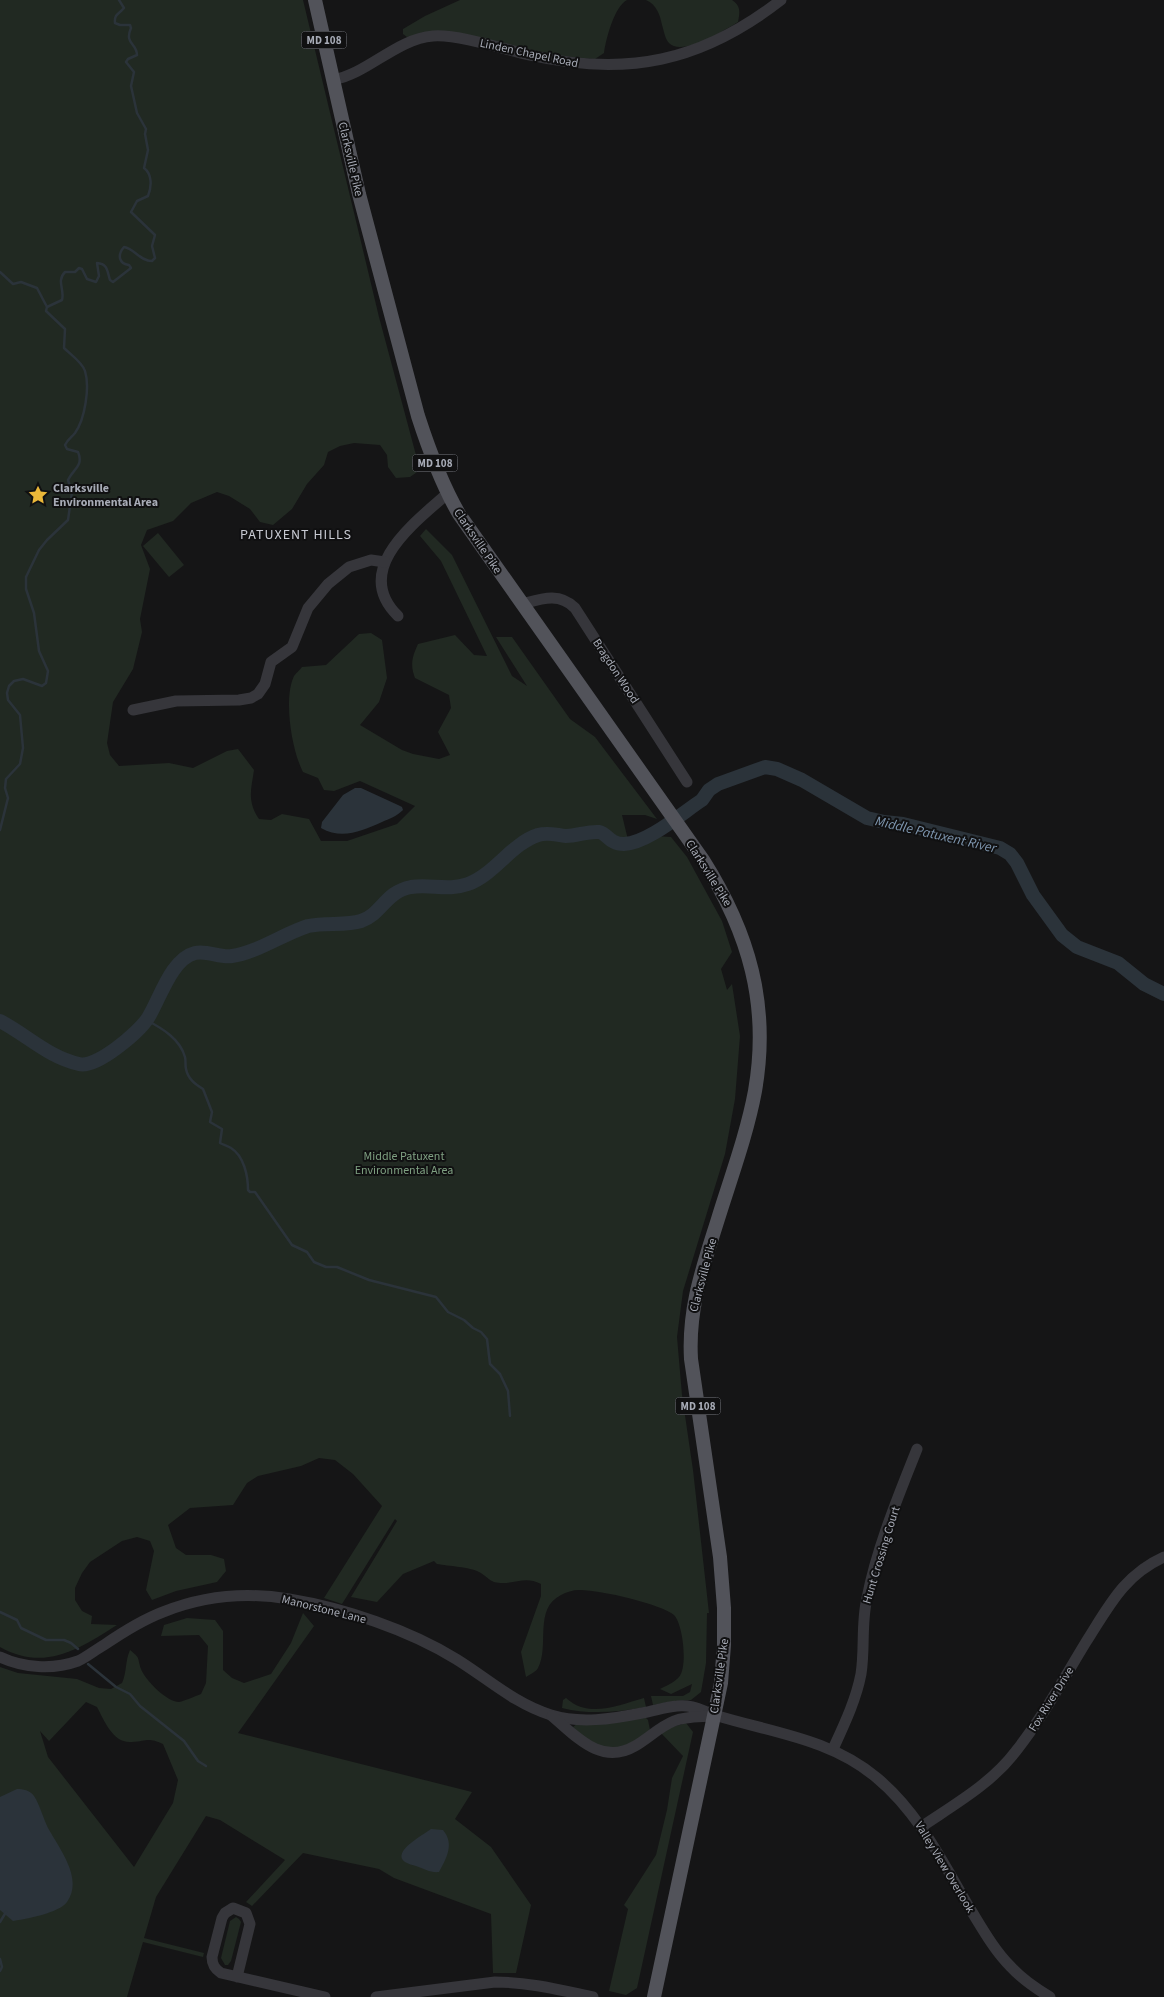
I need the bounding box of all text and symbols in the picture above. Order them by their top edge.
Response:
road number: MD 108 [302,32,346,48]
street label: Linden Chapel Road [478,35,580,72]
street label: Clarksville Pike [334,120,367,198]
road number: MD 108 [412,454,458,472]
place label: Clarksville Environmental Area [53,480,158,511]
place icon: Clarksville Environmental Area [27,484,49,506]
street label: Clarksville Pike [449,505,506,577]
district label: PATUXENT HILLS [240,525,352,545]
street label: Bragdon Wood [588,636,643,707]
water label: Middle Patuxent River [873,811,1000,859]
street label: Clarksville Pike [681,837,736,910]
park label: Middle Patuxent Environmental Area [355,1148,453,1179]
street label: Clarksville Pike [685,1236,721,1314]
road number: MD 108 [676,1398,720,1414]
street label: Hunt Crossing Court [859,1504,904,1606]
street label: Manorstone Lane [280,1591,368,1628]
street label: Clarksville Pike [706,1637,733,1715]
street label: Fox River Drive [1025,1663,1078,1735]
street label: Valley View Overlook [911,1818,979,1916]

